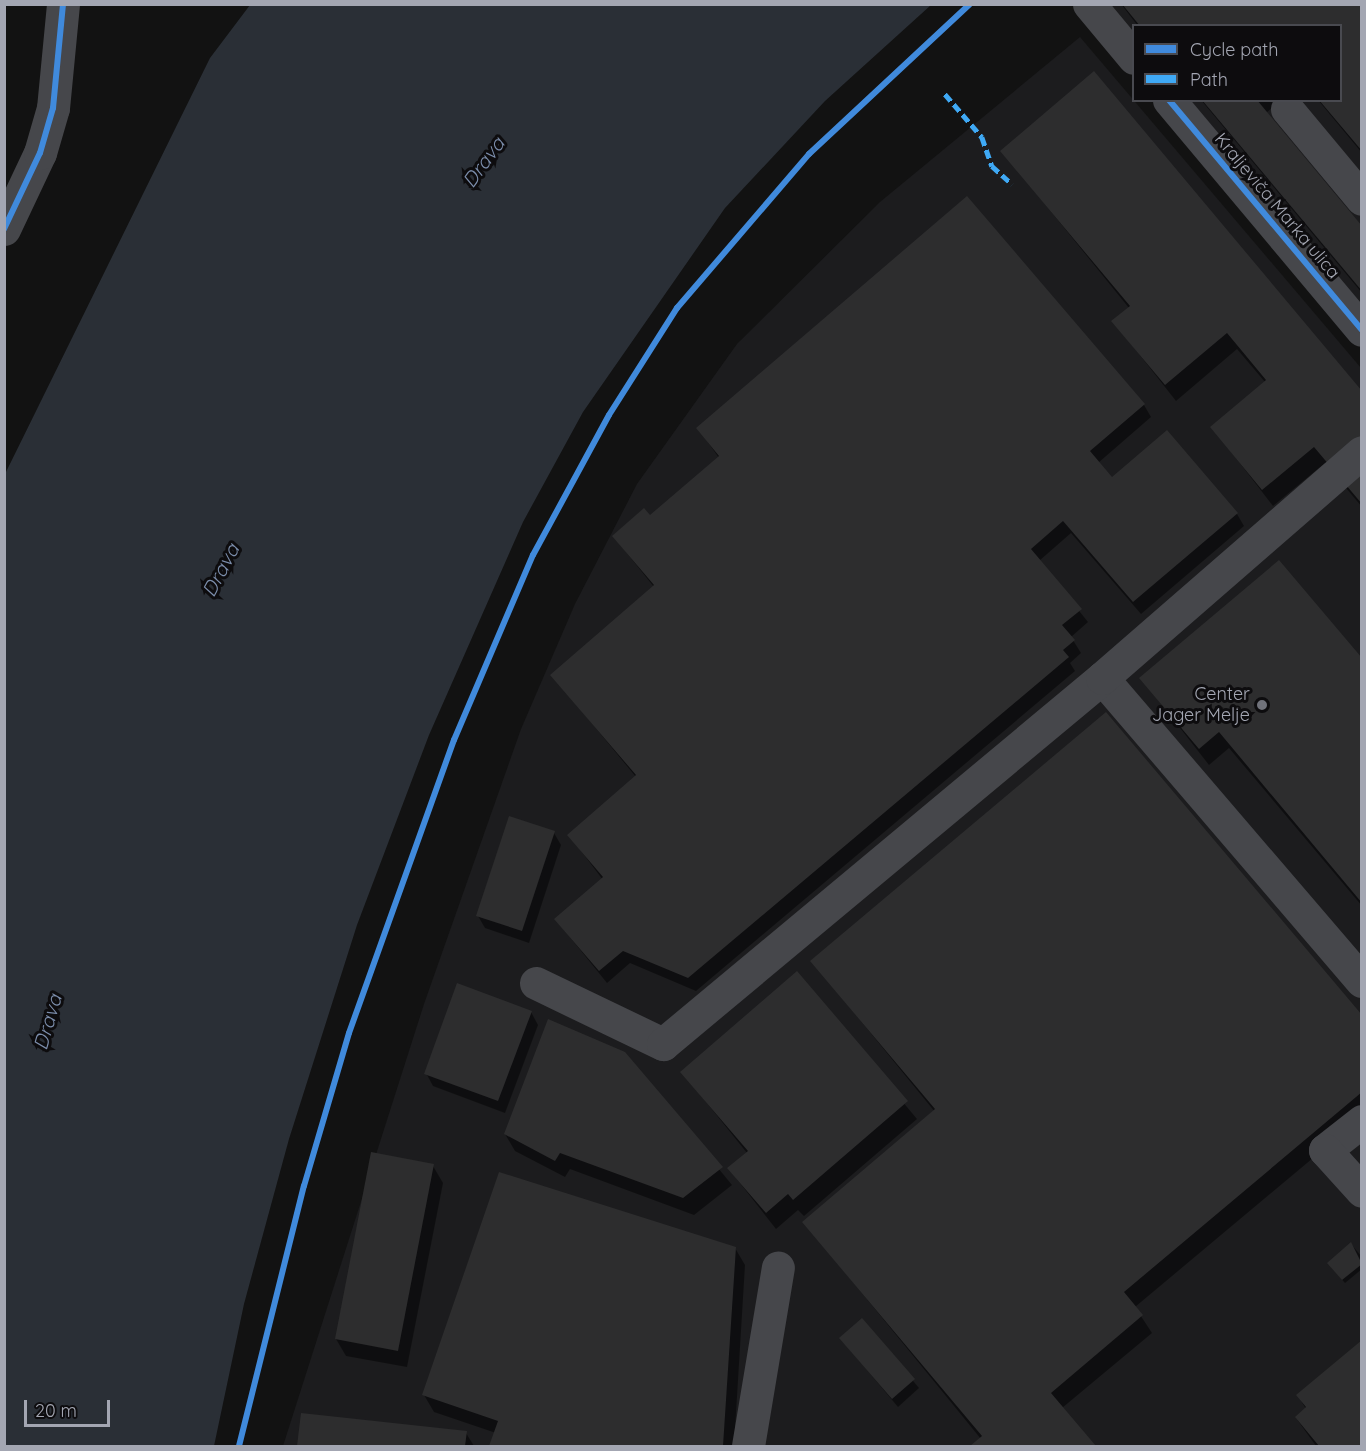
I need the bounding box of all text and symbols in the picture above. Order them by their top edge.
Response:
legend [1132,24,1342,102]
text: Cycle path [1190,38,1278,61]
text: Path [1190,68,1228,91]
street label: Kraljeviča Marka ulica [1210,129,1344,283]
water label: Drava [457,132,509,192]
water label: Drava [196,539,244,601]
place label: Center Jager Melje [1152,684,1250,726]
marker: Center Jager Melje [1255,698,1269,712]
water label: Drava [28,992,66,1052]
scale bar [27,1388,112,1426]
text: 20 m [35,1399,77,1422]

